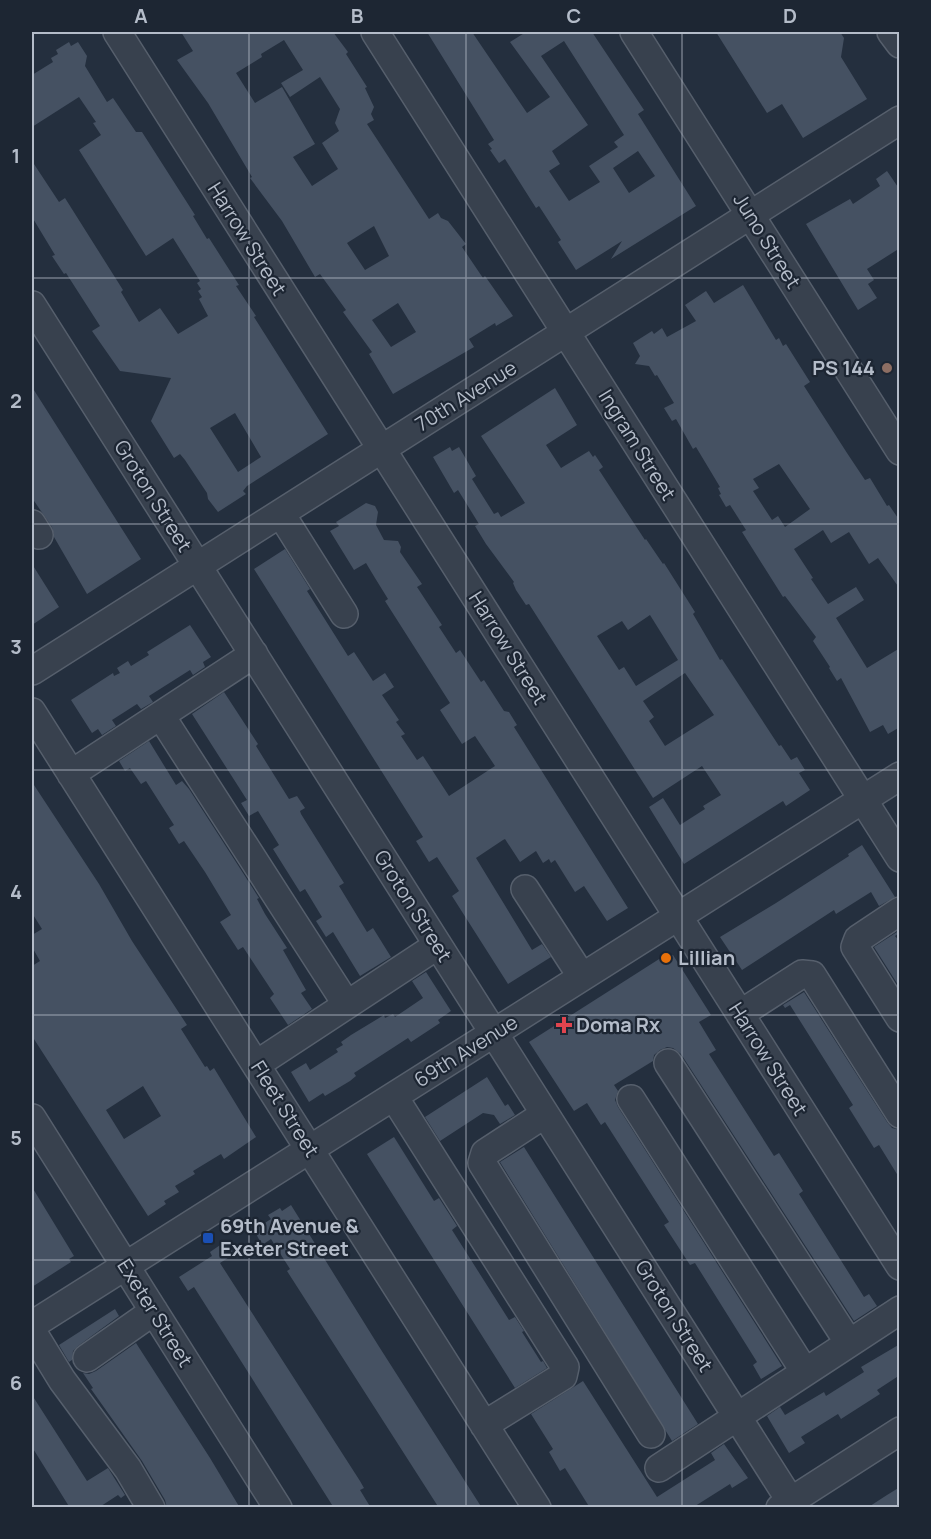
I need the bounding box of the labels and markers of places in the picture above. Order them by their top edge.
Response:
place label: PS 144 [812,354,875,381]
marker: PS 144 [880,361,894,375]
place label: Lillian [678,944,735,971]
marker: Lillian [659,951,673,965]
place label: Doma Rx [576,1011,660,1038]
marker: Doma Rx [557,1018,571,1032]
place label: 69th Avenue & Exeter Street [220,1212,360,1262]
marker: 69th Avenue & Exeter Street [201,1231,215,1245]

